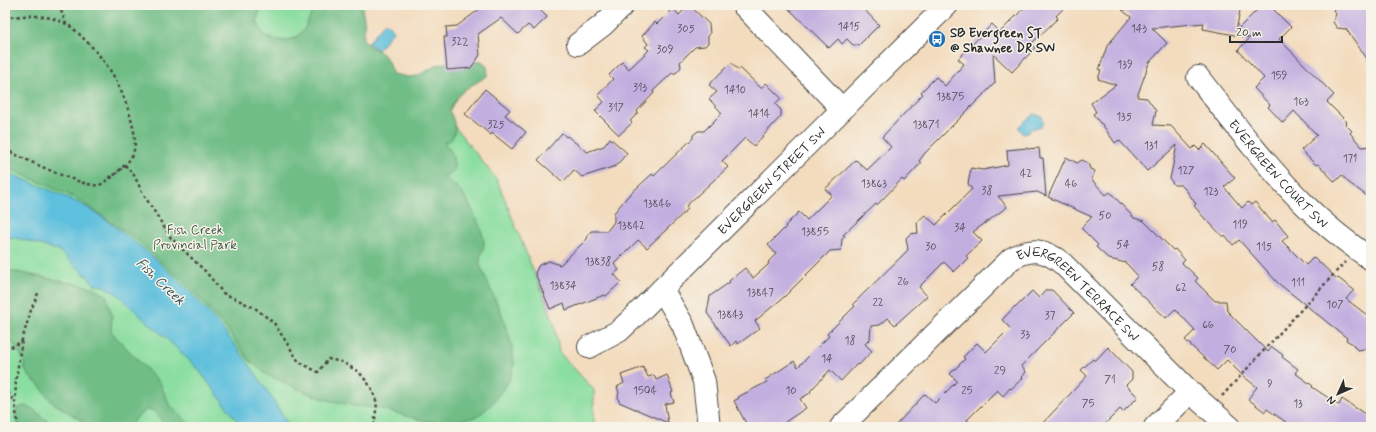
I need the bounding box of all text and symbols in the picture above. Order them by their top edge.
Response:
scale bar [1230,18,1282,44]
house number: 1415 [838,20,861,34]
house number: 305 [677,22,695,36]
house number: 143 [1131,22,1148,36]
place label: SB Evergreen ST @ Shawnee DR SW [950,25,1055,57]
text: 20 m [1236,25,1262,41]
bus stop icon: SB Evergreen ST @ Shawnee DR SW [927,29,947,49]
house number: 322 [451,35,469,49]
house number: 309 [656,43,674,57]
house number: 139 [1117,58,1133,72]
house number: 159 [1271,69,1287,83]
house number: 313 [633,81,648,95]
house number: 1410 [724,83,746,97]
house number: 13875 [936,90,964,104]
house number: 163 [1293,95,1309,109]
house number: 317 [608,101,624,115]
house number: 1414 [748,107,771,121]
house number: 135 [1116,110,1132,124]
street label: EVERGREEN COURT SW [1224,117,1331,233]
house number: 325 [488,118,504,132]
house number: 13871 [913,118,939,132]
street label: EVERGREEN STREET SW [714,124,830,239]
house number: 131 [1144,139,1158,153]
house number: 171 [1343,152,1357,166]
house number: 127 [1178,164,1194,178]
house number: 42 [1020,167,1032,181]
house number: 13863 [861,177,887,191]
house number: 46 [1065,177,1077,191]
house number: 38 [982,184,993,198]
house number: 123 [1203,185,1219,199]
house number: 13846 [643,197,671,211]
house number: 50 [1099,209,1111,223]
house number: 119 [1232,218,1248,232]
house number: 13842 [617,219,645,233]
house number: 34 [954,221,966,235]
park label: Fish Creek Provincial Park [153,222,237,254]
house number: 13855 [801,225,829,239]
house number: 54 [1116,238,1130,252]
house number: 30 [925,240,937,254]
house number: 115 [1256,240,1272,254]
street label: EVERGREEN TERRACE SW [1014,244,1142,346]
water label: Fish Creek [132,254,189,309]
house number: 13838 [585,255,611,269]
house number: 58 [1152,260,1164,274]
house number: 26 [897,275,909,289]
house number: 111 [1291,276,1305,290]
house number: 13834 [549,279,577,293]
house number: 62 [1175,281,1187,295]
house number: 13847 [746,286,774,300]
house number: 22 [872,296,884,310]
house number: 107 [1326,298,1344,312]
house number: 13843 [717,308,744,322]
house number: 37 [1045,309,1056,323]
house number: 66 [1202,318,1214,332]
house number: 33 [1020,328,1030,342]
house number: 18 [845,334,855,348]
house number: 70 [1224,343,1236,357]
house number: 14 [821,352,833,366]
house number: 29 [994,364,1006,378]
house number: 71 [1104,373,1116,387]
north arrow [1318,374,1358,414]
house number: 9 [1267,377,1273,391]
house number: 1504 [633,384,657,398]
house number: 10 [785,384,797,398]
house number: 25 [961,384,973,398]
text: N [1324,393,1339,408]
house number: 75 [1082,397,1094,411]
house number: 13 [1293,397,1303,411]

